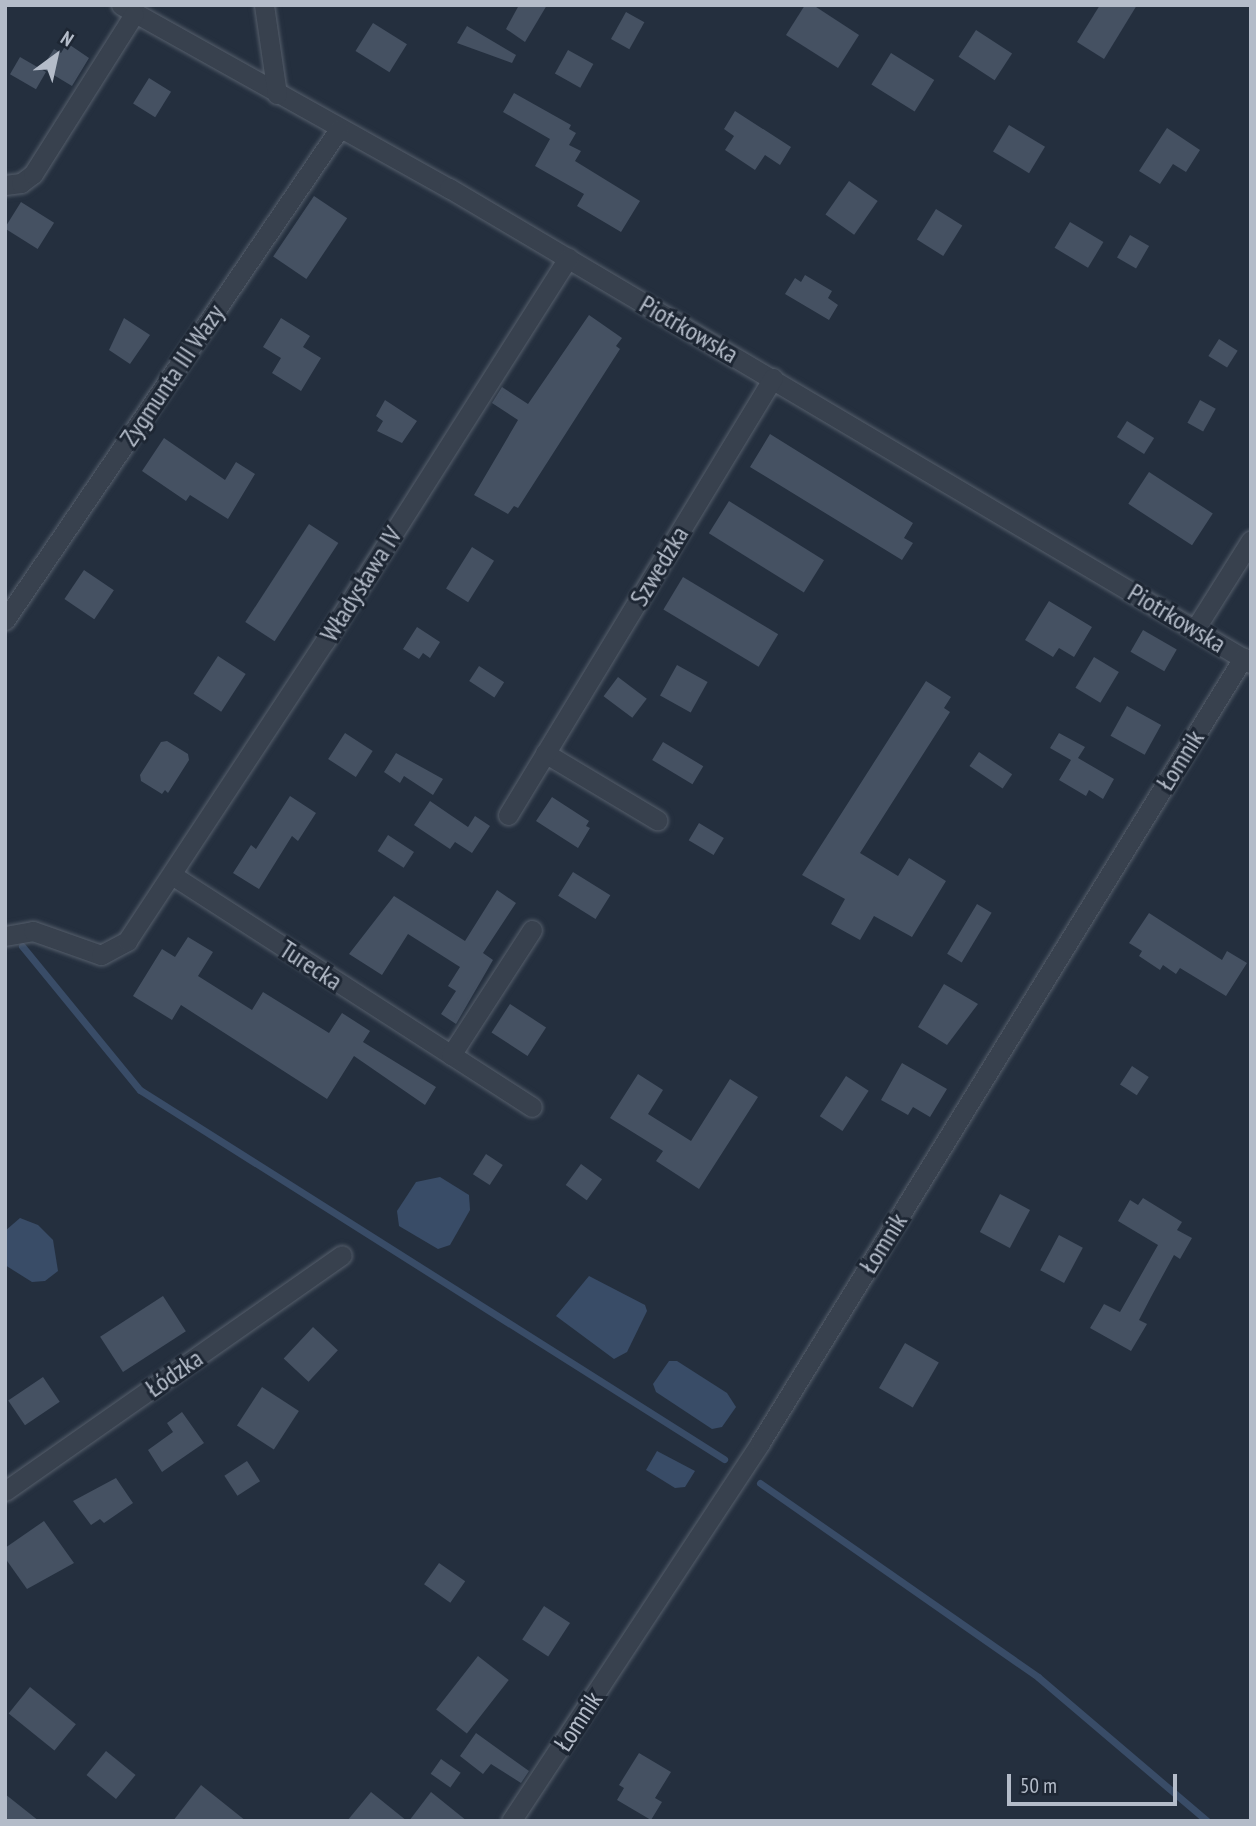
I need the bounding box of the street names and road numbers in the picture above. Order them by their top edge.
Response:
street label: Piotrkowska [634,288,744,370]
street label: Zygmunta III Wazy [113,298,231,452]
street label: Szwedzka [623,520,695,612]
street label: Władysława IV [313,521,409,647]
street label: Piotrkowska [1123,577,1231,659]
street label: Łomnik [1150,724,1210,796]
street label: Turecka [274,933,348,997]
street label: Łomnik [853,1207,913,1279]
street label: Łódzka [140,1342,208,1404]
street label: Łomnik [547,1685,609,1757]

